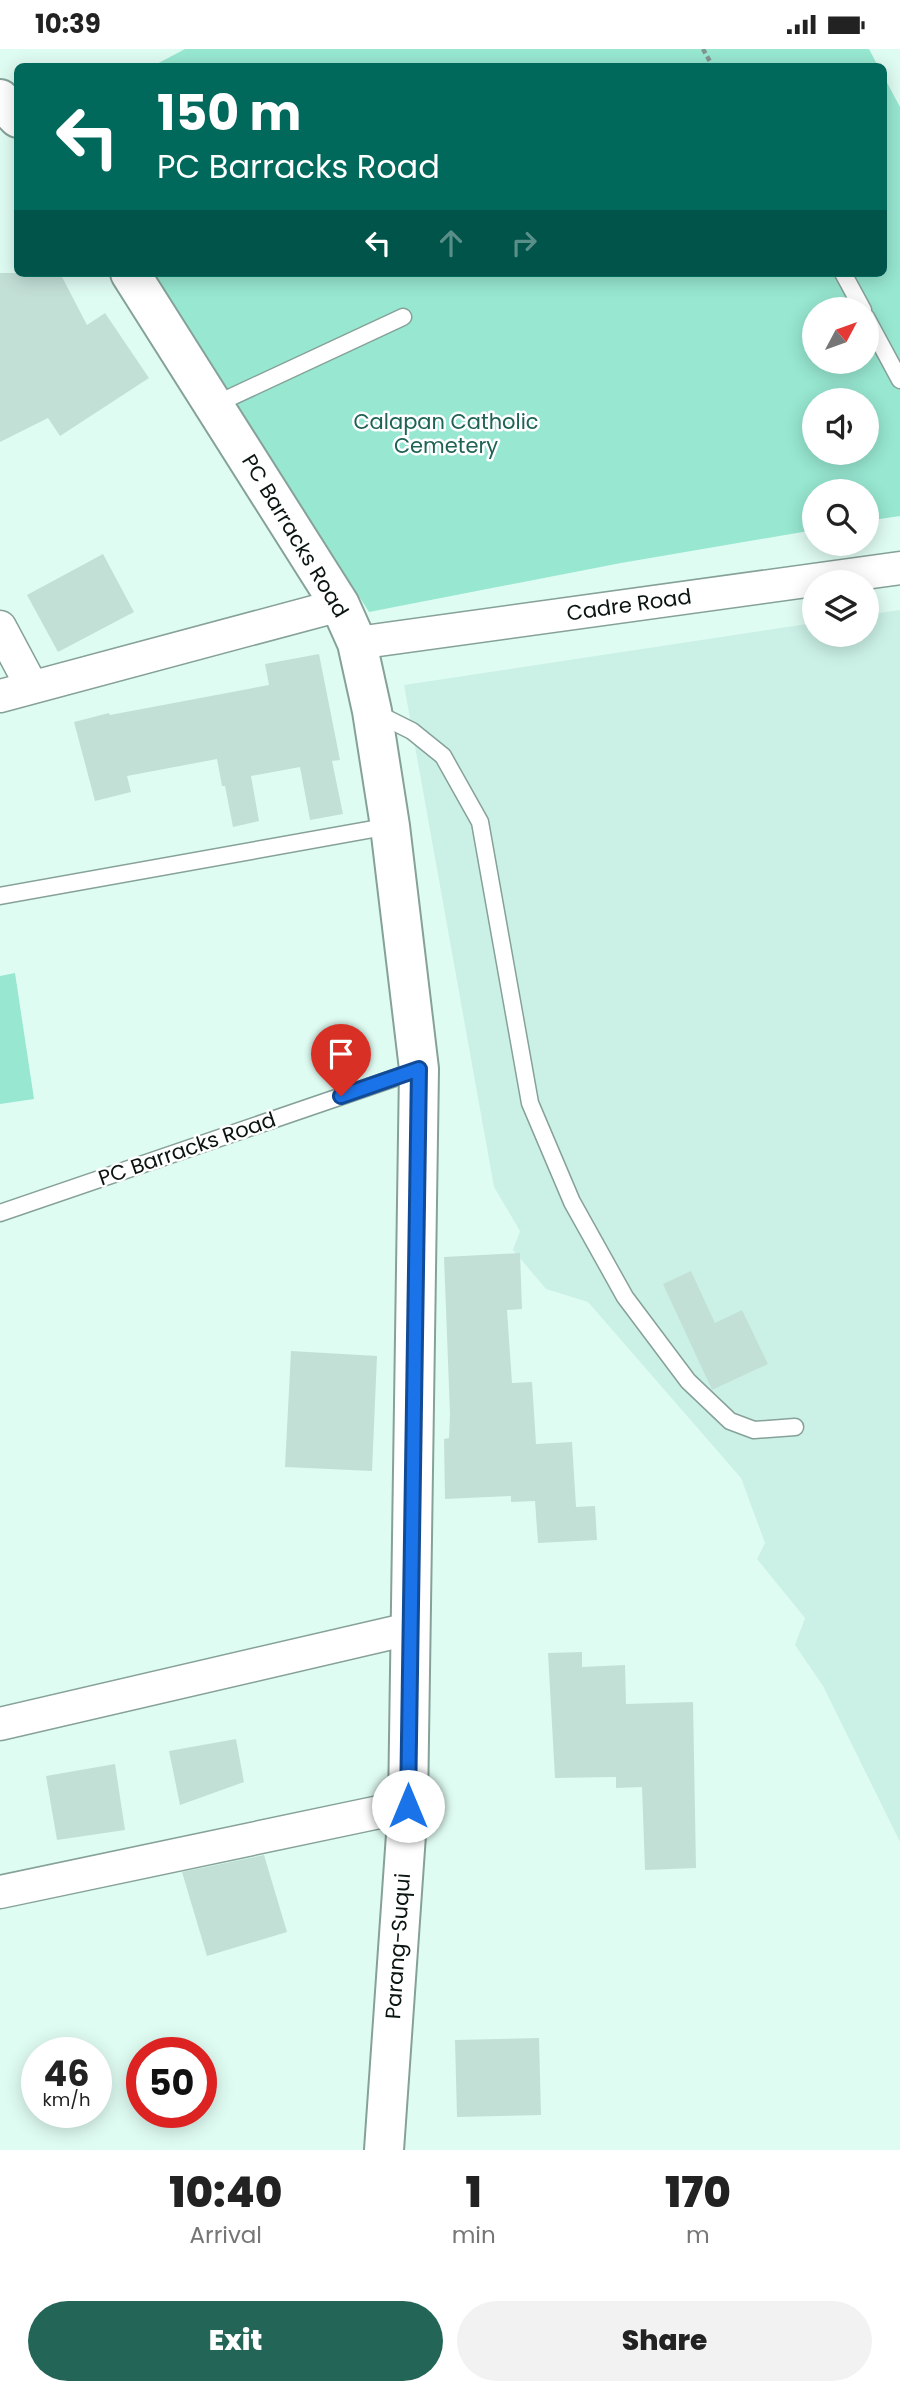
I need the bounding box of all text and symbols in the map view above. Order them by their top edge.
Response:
text: 10:39 [35,6,101,42]
text: 150 m [157,79,302,147]
icon: left [42,91,133,182]
text: PC Barracks Road [157,144,440,189]
icon: left [359,224,397,262]
icon: ahead [432,224,470,262]
icon: right [505,224,543,262]
north arrow [802,297,878,375]
map controls [802,297,879,647]
button: sound [802,388,879,465]
park label: Calapan Catholic Cemetery [353,407,539,460]
street label: PC Barracks Road [235,449,356,623]
button: search [802,479,879,556]
button: layers [802,570,879,647]
street label: Cadre Road [565,581,693,628]
pin [311,1024,371,1096]
icon: arrive [322,1035,360,1073]
street label: PC Barracks Road [94,1105,279,1192]
position arrow [371,1769,445,1843]
street label: Parang-Suqui [378,1872,417,2020]
speed limit sign: 50 [126,2037,217,2128]
text: 46 [44,2049,90,2098]
text: km/h [43,2087,90,2112]
text: 10:40 [169,2163,282,2222]
text: 1 [466,2163,482,2222]
text: 170 [665,2163,731,2222]
text: Arrival [190,2219,262,2251]
text: min [452,2219,496,2251]
text: m [686,2219,710,2251]
button: Exit [28,2301,443,2381]
button: Share [457,2301,872,2381]

